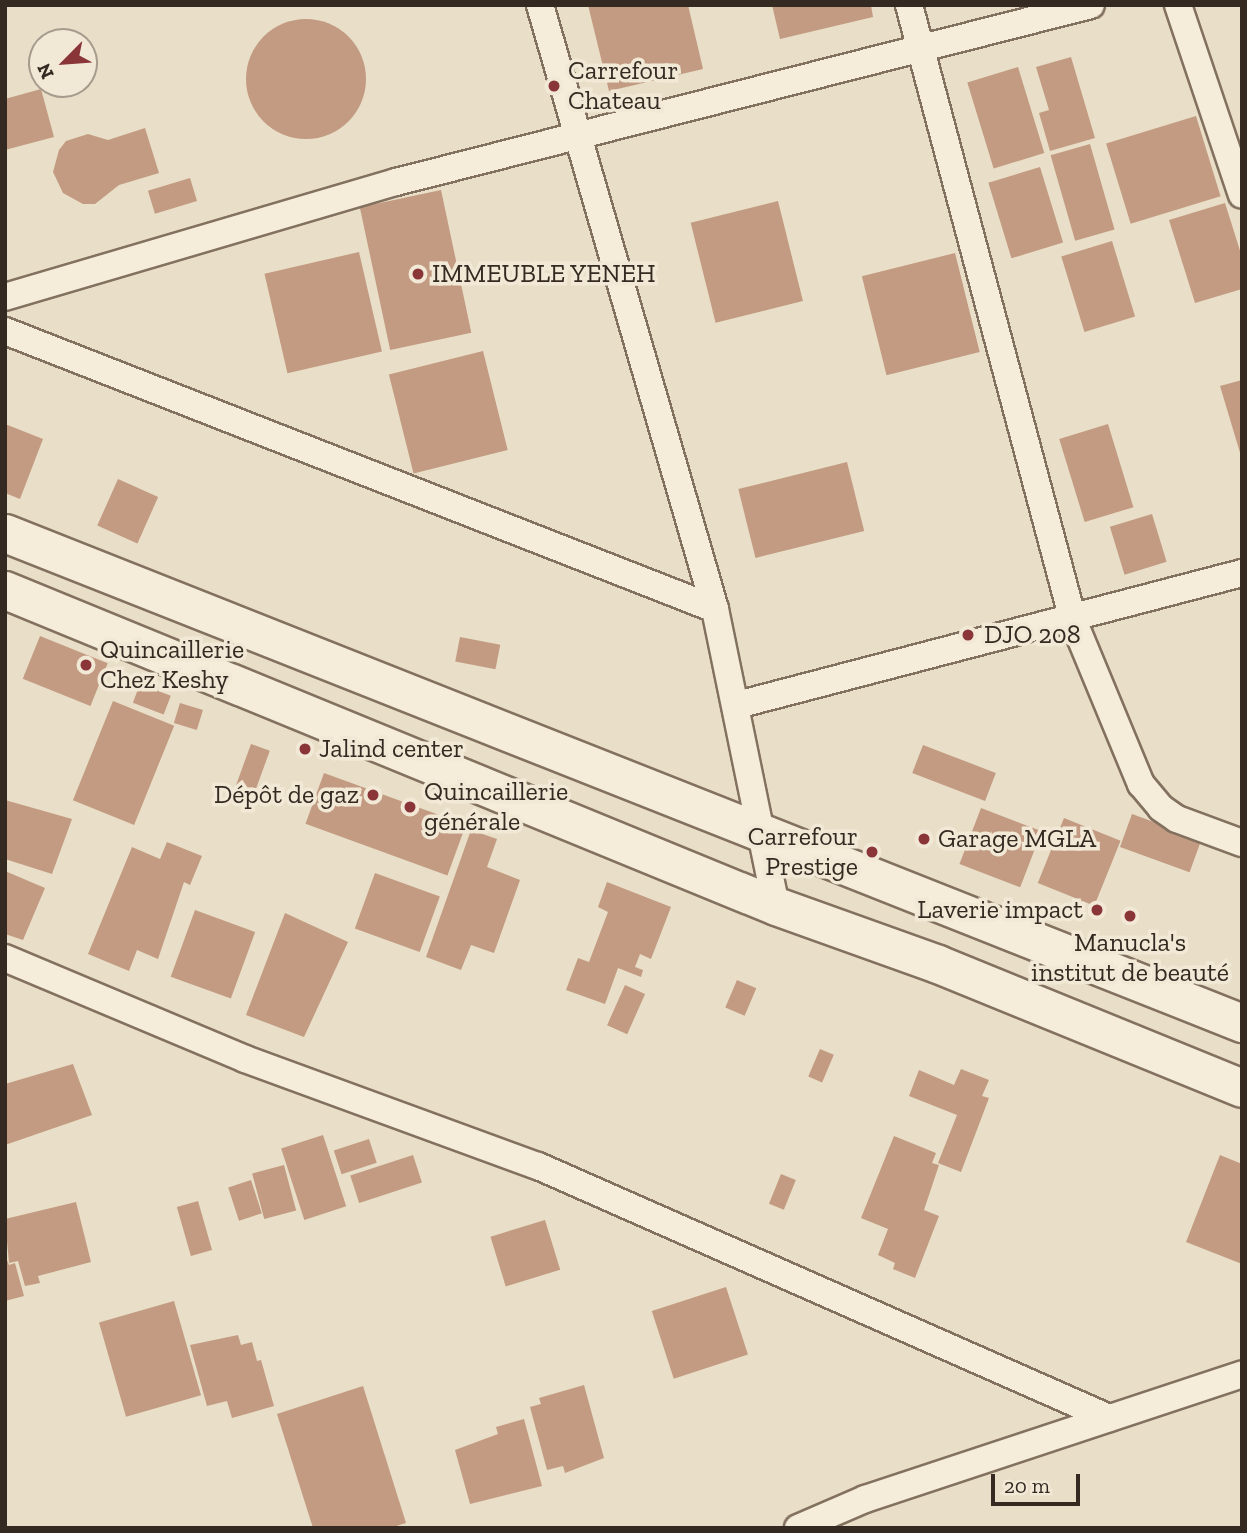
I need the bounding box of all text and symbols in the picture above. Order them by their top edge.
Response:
north arrow [28,28,98,98]
place label: Carrefour Chateau [568,55,678,116]
text: N [32,60,59,83]
marker: Carrefour Chateau [546,78,562,94]
place label: IMMEUBLE YENEH [432,258,657,290]
marker: IMMEUBLE YENEH [410,266,426,282]
place label: DJO 208 [984,619,1081,651]
marker: DJO 208 [958,625,978,645]
place label: Quincaillerie Chez Keshy [100,634,244,696]
marker: Quincaillerie Chez Keshy [78,657,94,673]
place label: Jalind center [319,733,464,765]
marker: Jalind center [297,741,313,757]
place label: Quincaillerie générale [424,776,568,838]
place label: Dépôt de gaz [214,779,359,811]
marker: Dépôt de gaz [365,787,381,803]
marker: Quincaillerie générale [402,799,418,815]
place label: Carrefour Prestige [748,821,858,882]
place label: Garage MGLA [938,823,1096,855]
marker: Garage MGLA [916,831,932,847]
marker: Carrefour Prestige [864,844,880,860]
place label: Laverie impact [917,894,1083,926]
marker: Laverie impact [1089,902,1105,918]
marker: Manucla's institut de beauté [1122,908,1138,924]
place label: Manucla's institut de beauté [1031,927,1229,988]
scale bar [995,1460,1084,1504]
text: 20 m [1004,1473,1050,1498]

